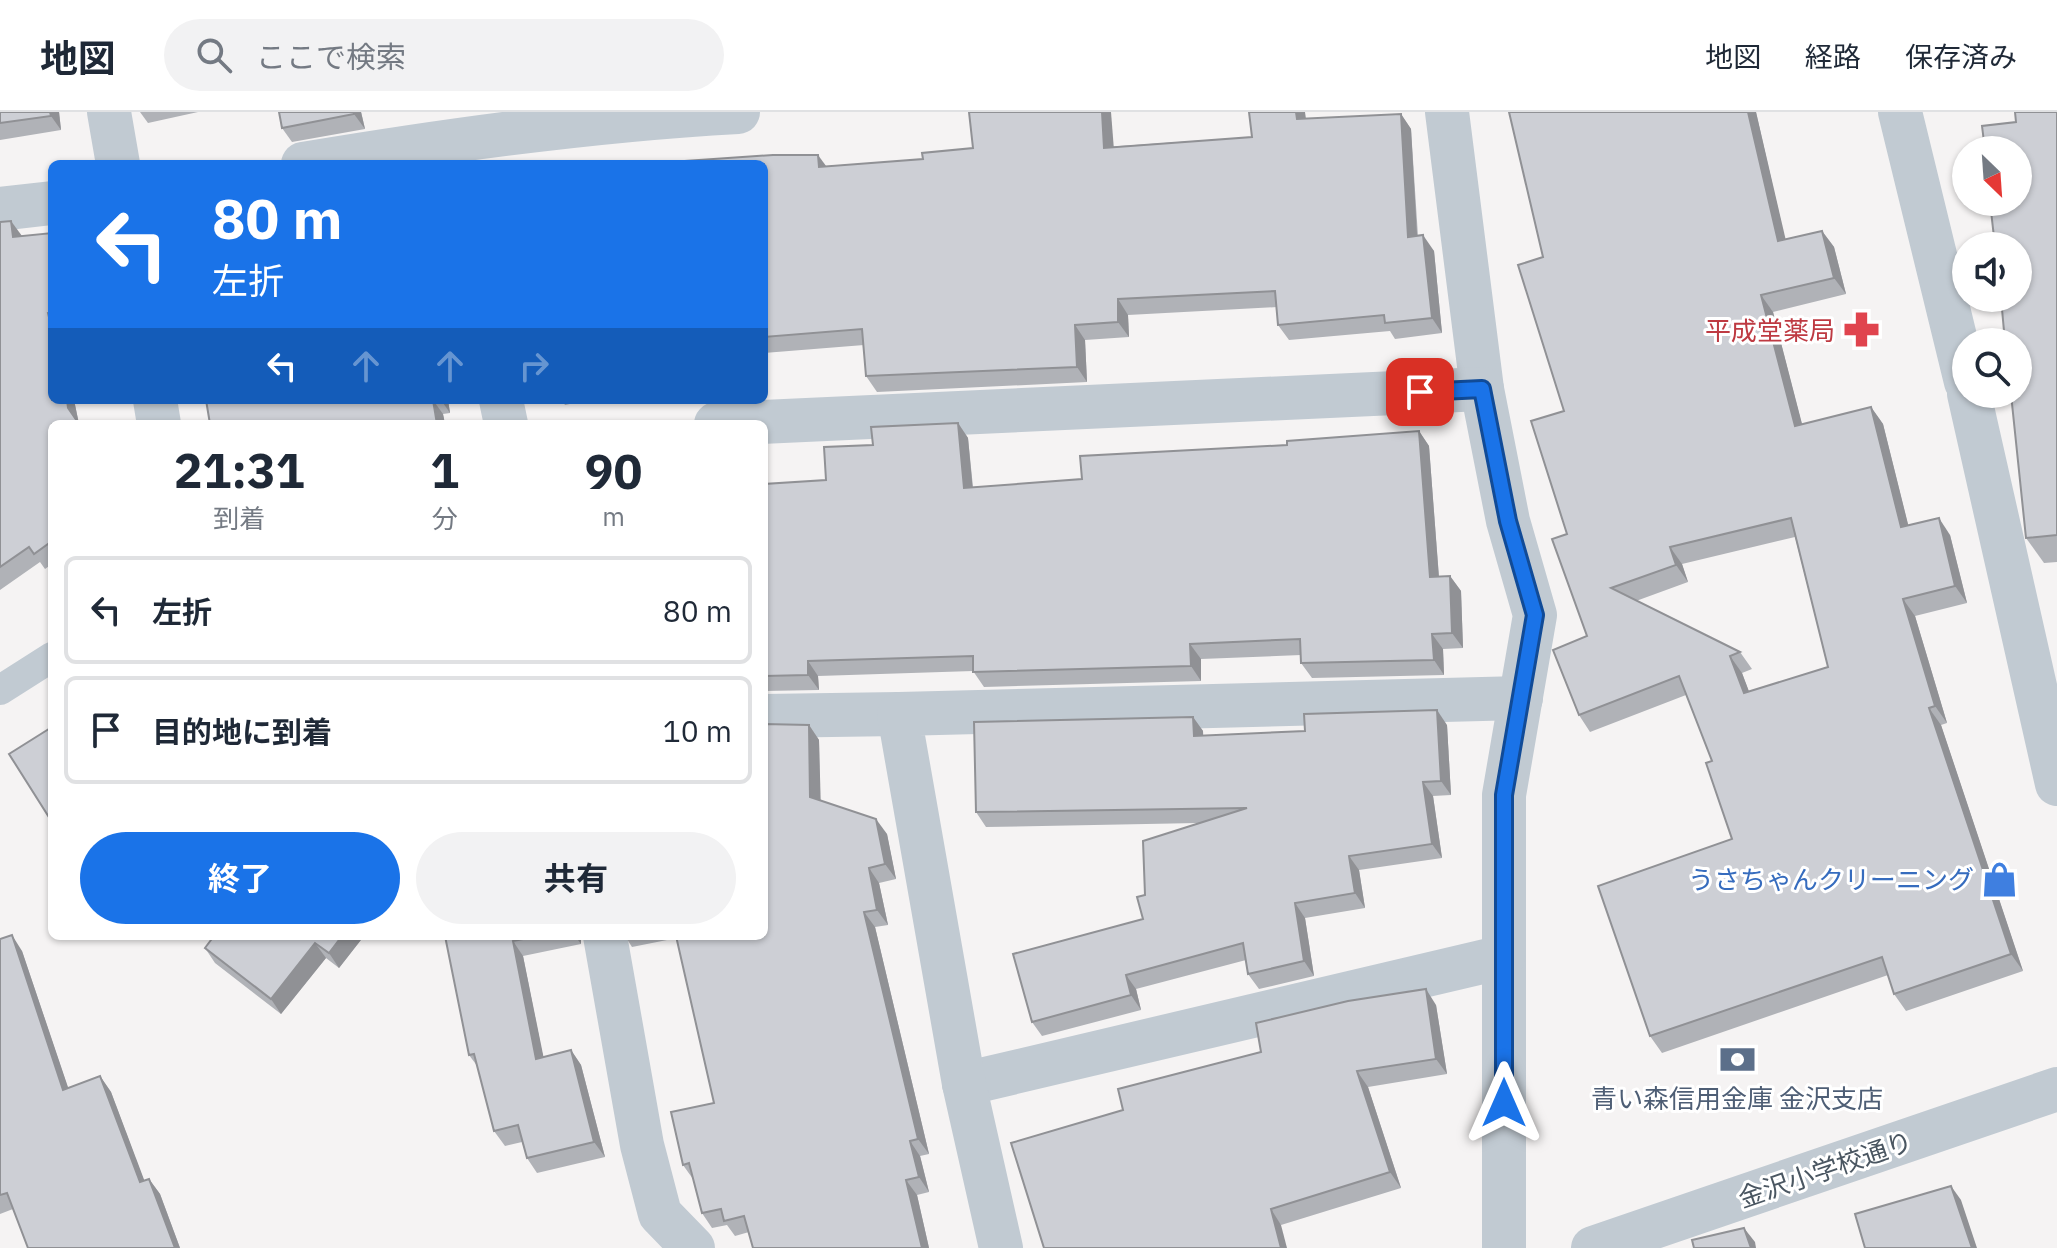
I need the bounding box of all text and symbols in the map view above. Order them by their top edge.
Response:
search box [164,19,724,91]
text: 地図 [40,33,116,82]
icon: search [192,33,236,77]
text: ここで検索 [256,37,406,76]
text: 地図 [1705,38,1761,75]
text: 経路 [1805,38,1861,75]
text: 保存済み [1905,38,2017,75]
north arrow [1952,136,2032,216]
map controls [1952,136,2032,408]
text: 80 m [212,182,342,254]
icon: left [80,192,184,296]
button: sound [1952,232,2032,312]
text: 左折 [212,257,284,304]
pharmacy icon: 平成堂薬局 [1842,311,1880,349]
place label: 平成堂薬局 [1705,313,1835,347]
button: search [1952,328,2032,408]
icon: left [260,344,304,388]
icon: ahead [344,344,388,388]
icon: ahead [428,344,472,388]
icon: right [512,344,556,388]
pin [1386,358,1454,426]
icon: arrive [1398,370,1442,414]
text: 21:31 [174,439,305,501]
text: 1 [430,439,459,501]
text: 90 [585,440,642,502]
text: m [602,499,625,533]
text: 到着 [213,501,265,535]
text: 分 [432,501,458,535]
icon: left [84,588,128,632]
text: 80 m [663,591,732,630]
text: 左折 [152,592,212,631]
icon: arrive [84,708,128,752]
text: 10 m [663,711,732,750]
text: 目的地に到着 [152,712,332,751]
button: 終了 [80,832,400,924]
button: 共有 [416,832,736,924]
shop icon: うさちゃんクリーニング [1981,860,2019,898]
place label: うさちゃんクリーニング [1688,862,1974,896]
bank icon: 青い森信用金庫 金沢支店 [1718,1040,1756,1078]
position arrow [1462,1061,1546,1145]
place label: 青い森信用金庫 金沢支店 [1591,1081,1883,1115]
street label: 金沢小学校通り [1733,1123,1917,1215]

